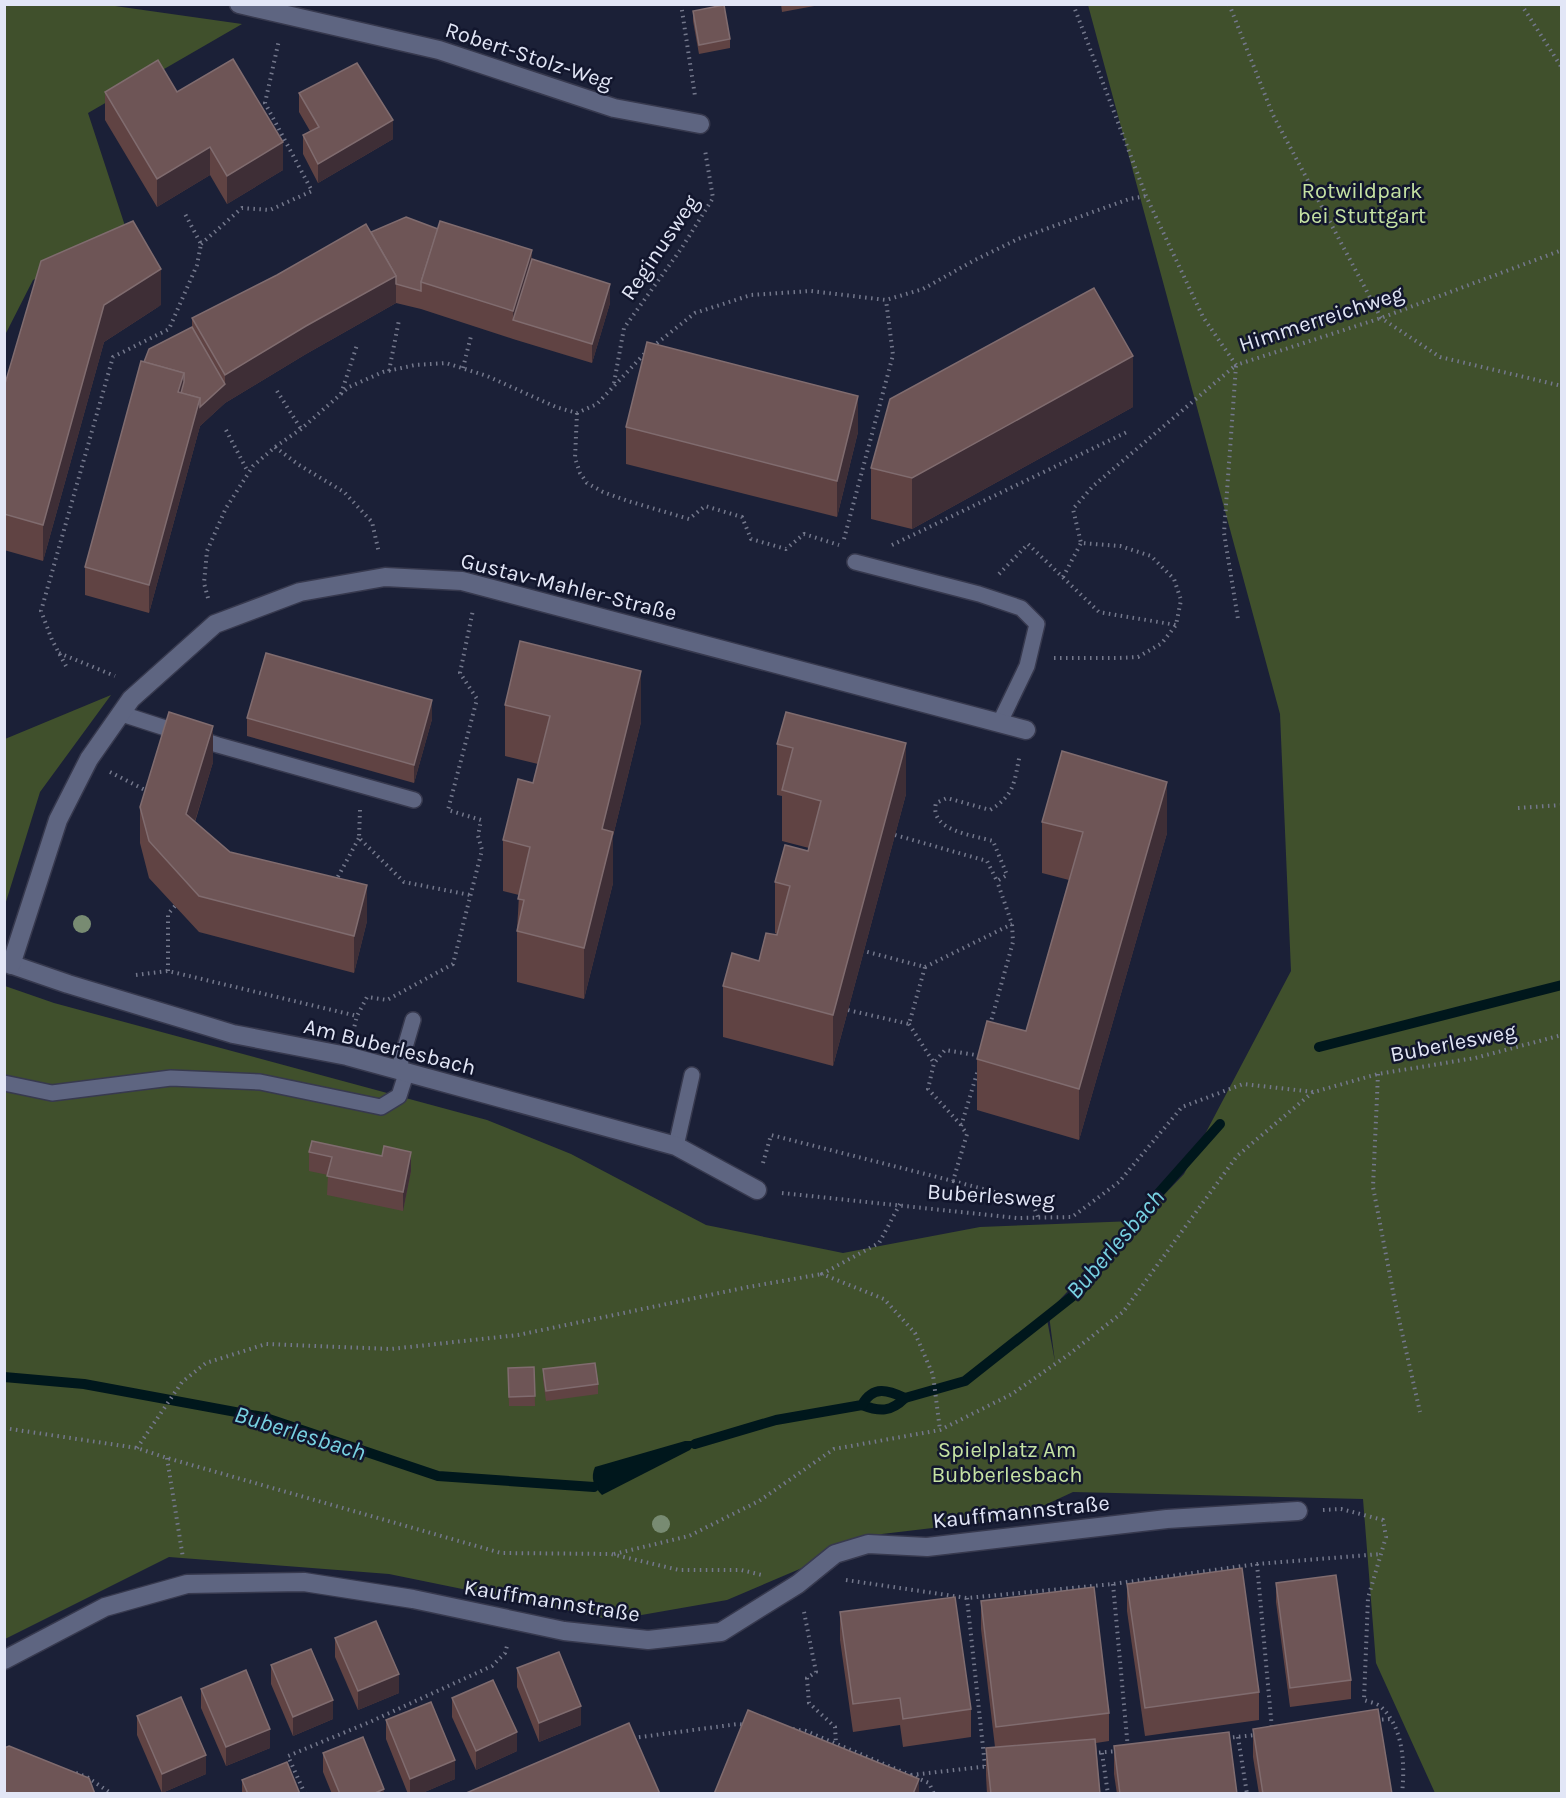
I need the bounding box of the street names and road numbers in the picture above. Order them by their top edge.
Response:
street label: Robert-Stolz-Weg [442,17,616,95]
street label: Reginusweg [615,189,705,305]
street label: Himmerreichweg [1236,280,1408,358]
street label: Gustav-Mahler-Straße [458,548,679,626]
street label: Am Buberlesbach [301,1013,479,1081]
street label: Buberlesweg [1388,1018,1519,1068]
street label: Buberlesweg [926,1179,1056,1213]
street label: Kauffmannstraße [931,1490,1111,1534]
street label: Kauffmannstraße [462,1574,642,1628]

